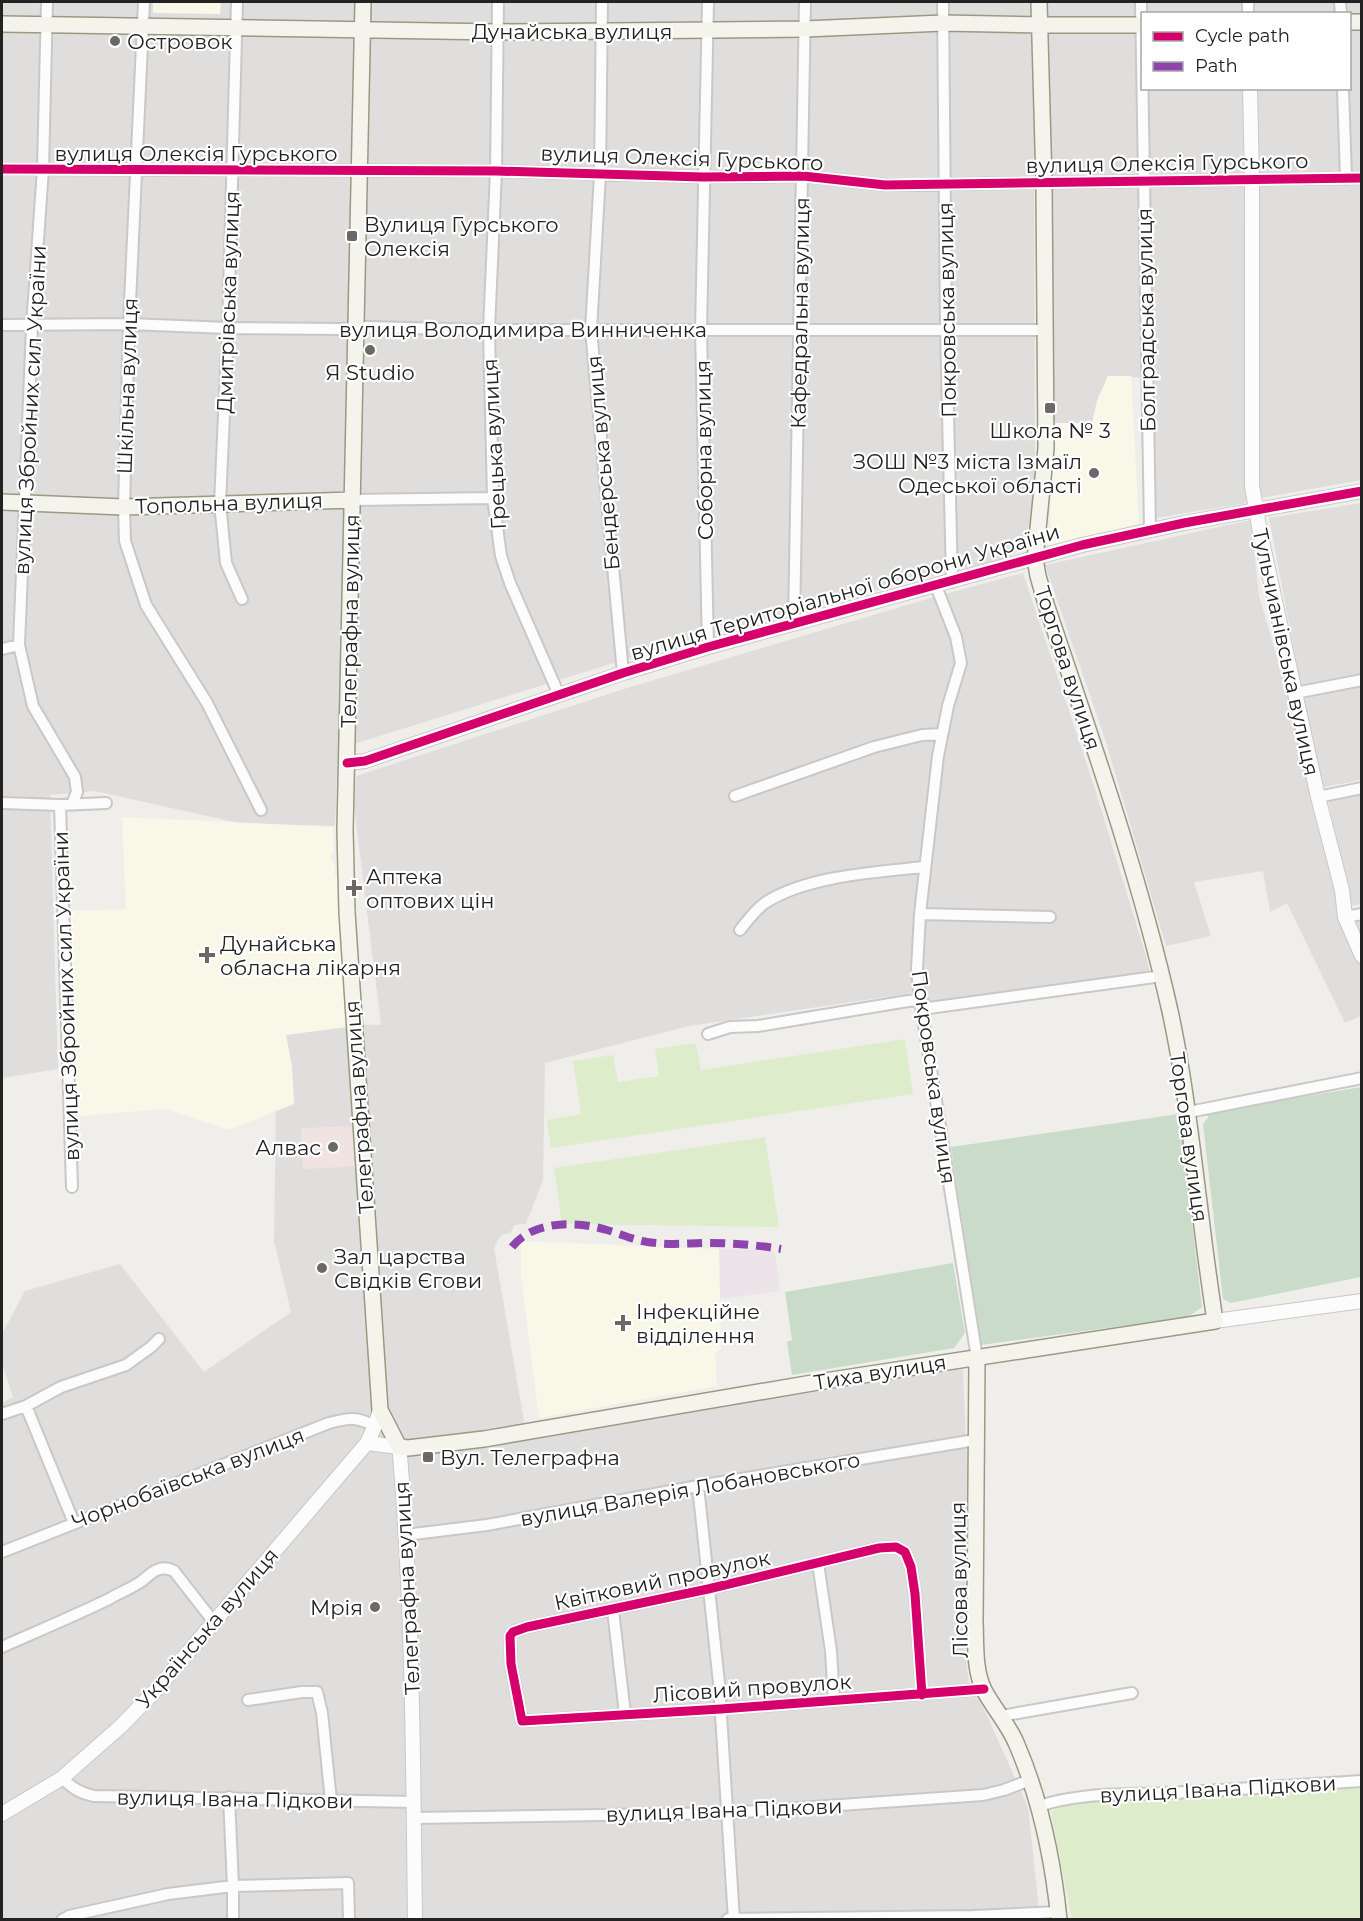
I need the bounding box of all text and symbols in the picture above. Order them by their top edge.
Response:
legend [1141,12,1351,90]
street label: Дунайська вулиця [472,19,672,44]
text: Cycle path [1195,25,1290,47]
place label: Островок [127,29,233,54]
marker: Островок [108,34,122,48]
text: Path [1195,55,1238,77]
street label: вулиця Олексія Гурського [54,141,338,166]
street label: вулиця Олексія Гурського [540,141,824,175]
street label: вулиця Олексія Гурського [1025,148,1309,178]
street label: Дмитрівська вулиця [212,190,244,414]
street label: Кафедральна вулиця [785,197,815,429]
street label: Покровська вулиця [933,202,961,418]
street label: Болградська вулиця [1132,208,1160,432]
place label: Вулиця Гурського Олексія [364,212,559,261]
marker: Вулиця Гурського Олексія [345,229,359,243]
street label: вулиця Збройних сил України [9,244,51,576]
street label: Шкільна вулиця [111,297,143,475]
street label: вулиця Володимира Винниченка [339,317,707,342]
marker: Я Studio [363,343,377,357]
street label: Бендерська вулиця [581,354,625,572]
street label: Грецька вулиця [477,358,511,530]
place label: Я Studio [325,360,415,385]
street label: Соборна вулиця [690,360,718,540]
marker: Школа № 3 [1043,401,1057,415]
place label: Школа № 3 [989,418,1111,443]
place label: ЗОШ №3 міста Ізмаїл Одеської області [853,449,1082,498]
marker: ЗОШ №3 міста Ізмаїл Одеської області [1087,466,1101,480]
street label: Топольна вулиця [135,487,323,519]
street label: Телеграфна вулиця [336,514,364,728]
street label: вулиця Територіальної оборони України [628,519,1062,665]
street label: Тульчианівська вулиця [1248,526,1324,778]
street label: Торгова вулиця [1030,583,1106,753]
street label: вулиця Збройних сил України [48,831,84,1161]
place label: Аптека оптових цін [366,864,494,913]
marker: Аптека оптових цін [347,881,361,895]
place label: Дунайська обласна лікарня [220,931,401,980]
marker: Дунайська обласна лікарня [198,946,216,964]
street label: Покровська вулиця [907,969,961,1185]
street label: Телеграфна вулиця [339,999,379,1215]
street label: Торгова вулиця [1165,1051,1213,1223]
place label: Алвас [255,1135,321,1160]
marker: Алвас [326,1140,340,1154]
place label: Зал царства Свідків Єгови [334,1244,482,1293]
marker: Зал царства Свідків Єгови [315,1261,329,1275]
place label: Інфекційне відділення [636,1299,760,1348]
marker: Інфекційне відділення [614,1314,632,1332]
street label: Тиха вулиця [812,1349,948,1395]
street label: Чорнобаївська вулиця [68,1422,308,1534]
place label: Вул. Телеграфна [440,1445,620,1470]
street label: вулиця Валерія Лобановського [518,1447,862,1531]
marker: Вул. Телеграфна [421,1450,435,1464]
street label: Телеграфна вулиця [389,1481,425,1695]
street label: Лісова вулиця [945,1502,973,1658]
street label: Українська вулиця [131,1543,283,1713]
street label: Квітковий провулок [552,1545,772,1615]
place label: Мрія [310,1595,363,1620]
marker: Мрія [368,1600,382,1614]
street label: Лісовий провулок [652,1669,852,1707]
street label: вулиця Івана Підкови [1099,1770,1337,1808]
street label: вулиця Івана Підкови [116,1784,354,1814]
street label: вулиця Івана Підкови [605,1793,843,1827]

